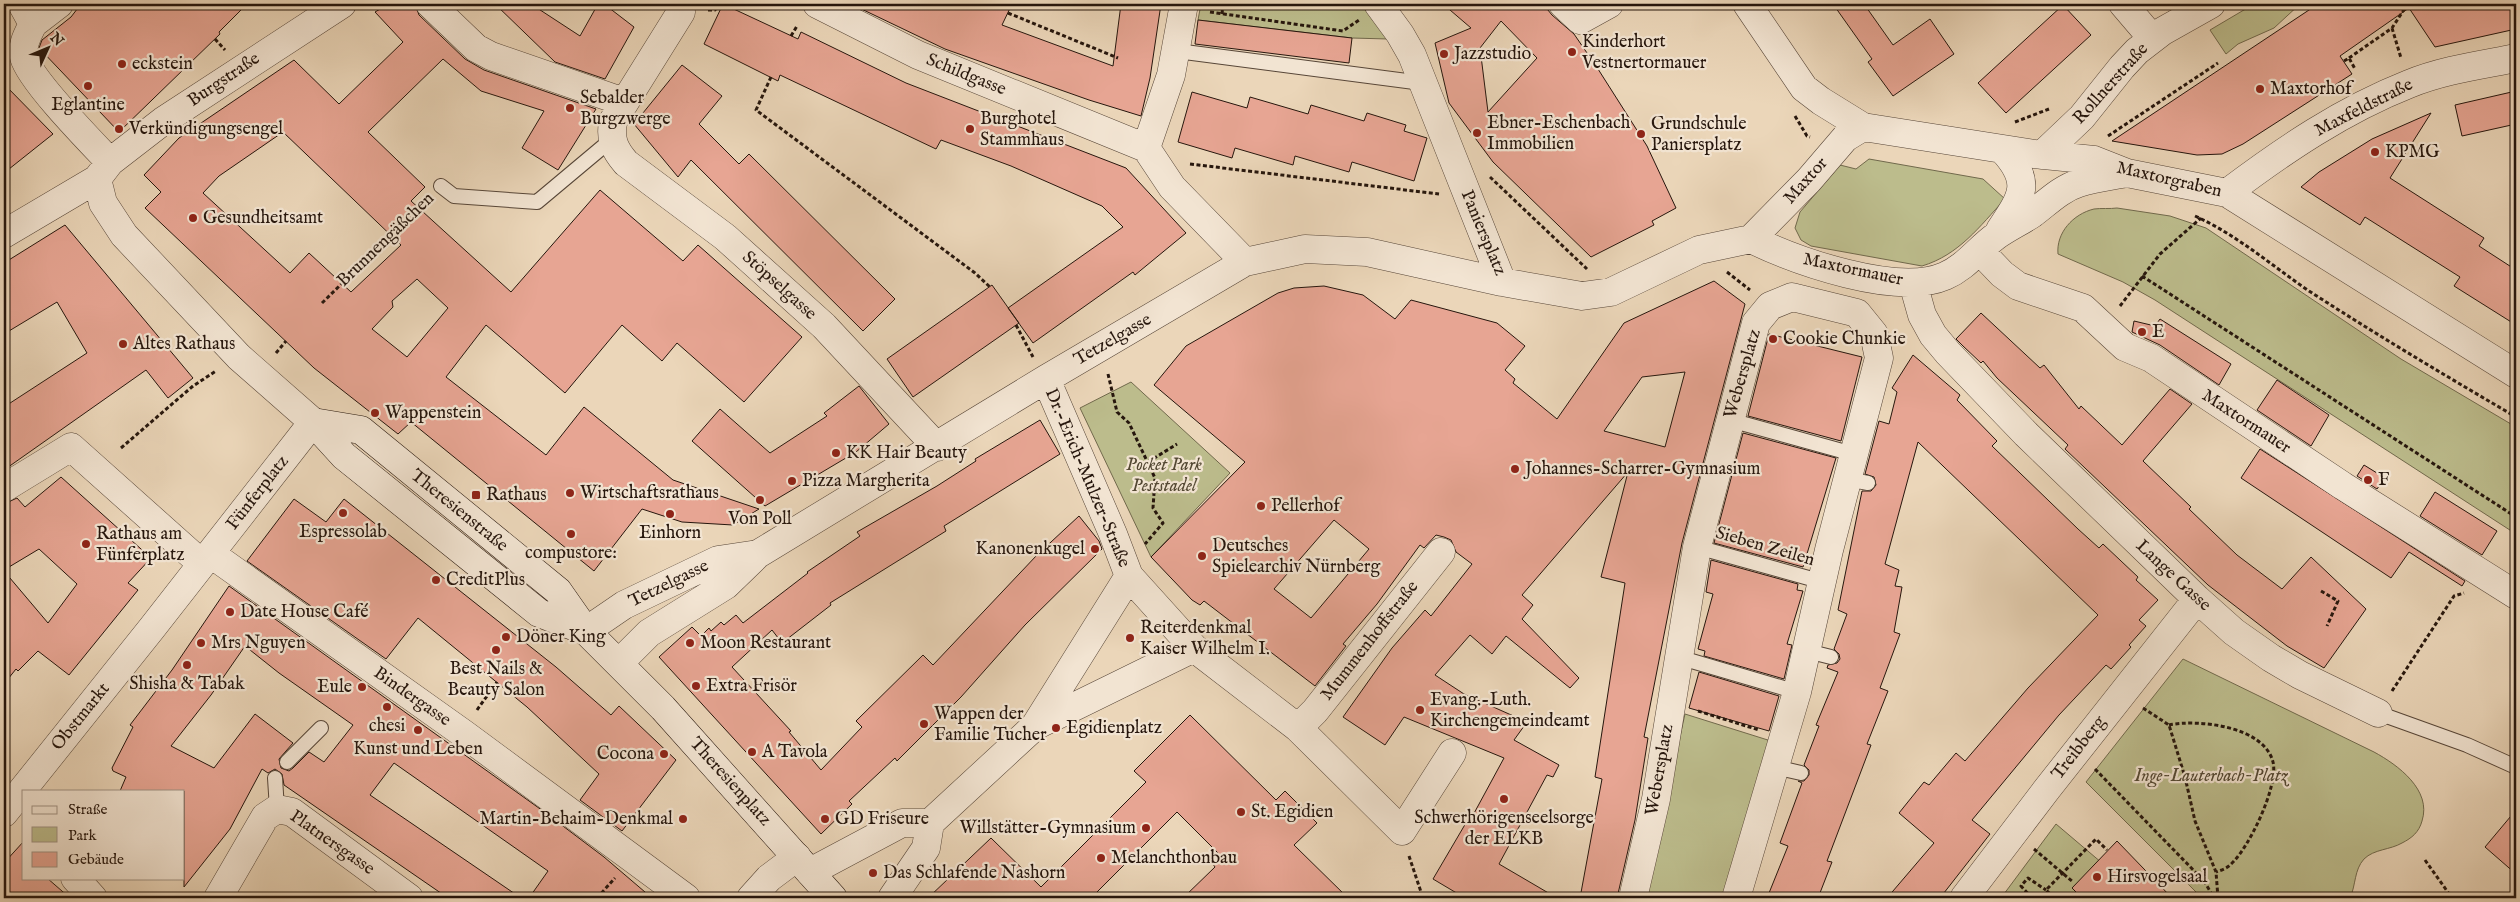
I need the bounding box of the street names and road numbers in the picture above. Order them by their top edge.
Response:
street label: Rollnerstraße [2068,38,2154,130]
street label: Burgstraße [184,48,264,112]
street label: Schildgasse [923,49,1009,101]
street label: Maxfeldstraße [2311,73,2417,143]
street label: Maxtor [1779,152,1833,209]
street label: Maxtorgraben [2114,157,2224,203]
street label: Brunnengäßchen [332,187,440,292]
street label: Paniersplatz [1455,187,1511,279]
street label: Stöpselgasse [737,246,821,326]
street label: Maxtormauer [1801,248,1906,292]
street label: Tetzelgasse [1070,309,1156,371]
street label: Webersplatz [1719,326,1767,422]
street label: Dr.-Erich-Mulzer-Straße [1039,385,1135,571]
street label: Maxtormauer [2197,385,2295,460]
street label: Fünferplatz [222,451,294,535]
street label: Theresienstraße [405,465,513,557]
street label: Sieben Zeilen [1713,522,1818,572]
street label: Lange Gasse [2130,535,2216,617]
street label: Tetzelgasse [625,555,713,613]
street label: Mummenhoffstraße [1316,576,1424,706]
street label: Bindergasse [369,662,455,732]
street label: Obstmarkt [47,678,115,756]
street label: Treibberg [2047,711,2111,785]
street label: Webersplatz [1641,723,1679,817]
street label: Theresienplatz [684,733,776,831]
street label: Platnersgasse [285,805,379,881]

